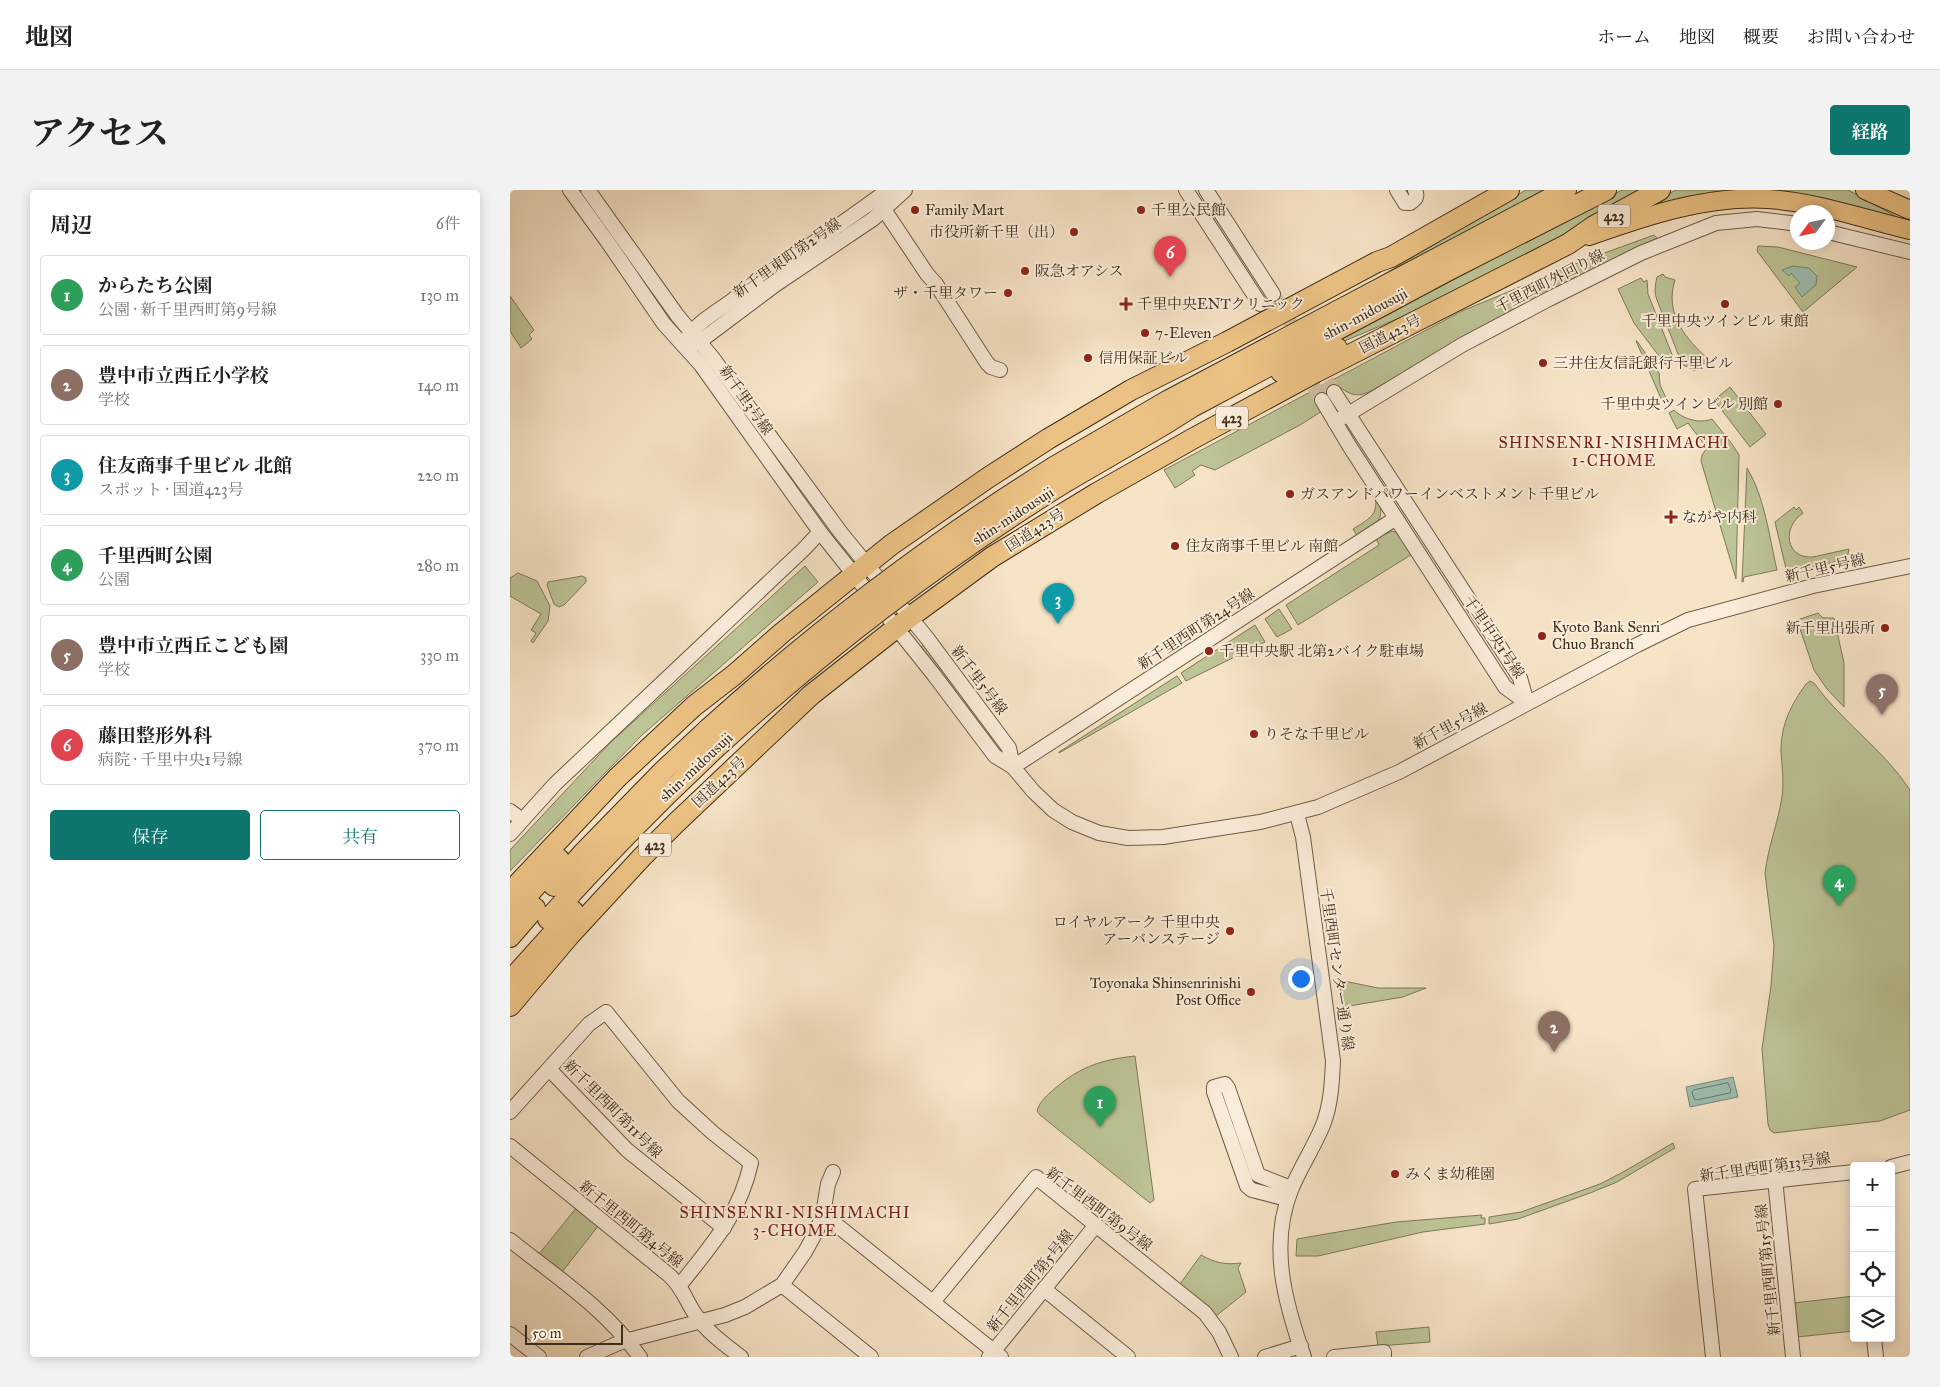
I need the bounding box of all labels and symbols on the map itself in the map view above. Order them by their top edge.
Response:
place label: Family Mart [925,201,1005,219]
place label: 千里公民館 [1151,201,1226,219]
marker: Family Mart [909,204,921,216]
marker: 千里公民館 [1135,204,1147,216]
road number: 423 [1598,205,1630,228]
north arrow [1790,205,1835,250]
street label: 新千里東町第2号線 [730,214,844,302]
place label: 市役所新千里（出） [929,223,1064,241]
marker: 市役所新千里（出） [1068,226,1080,238]
pin: 6 [1154,236,1186,277]
street label: 千里西町外回り線 [1492,246,1608,316]
place label: 阪急オアシス [1035,262,1124,280]
marker: 阪急オアシス [1019,265,1031,277]
place label: ザ・千里タワー [893,284,998,302]
street label: shin-midousuji [1320,284,1410,344]
marker: ザ・千里タワー [1002,287,1014,299]
place label: 千里中央ENTクリニック [1137,295,1305,313]
marker: 千里中央ENTクリニック [1119,297,1133,311]
marker: 千里中央ツインビル 東館 [1719,298,1731,310]
street label: 国道423号 [1356,311,1424,357]
place label: 千里中央ツインビル 東館 [1641,312,1809,330]
place label: 7-Eleven [1155,324,1211,342]
marker: 7-Eleven [1139,327,1151,339]
place label: 信用保証ビル [1098,349,1188,367]
marker: 信用保証ビル [1082,352,1094,364]
place label: 三井住友信託銀行千里ビル [1553,354,1733,372]
marker: 三井住友信託銀行千里ビル [1537,357,1549,369]
street label: 新千里3号線 [715,362,777,438]
place label: 千里中央ツインビル 別館 [1601,395,1768,413]
marker: 千里中央ツインビル 別館 [1772,398,1784,410]
road number: 423 [1216,407,1248,430]
district label: SHINSENRI-NISHIMACHI 1-CHOME [1498,433,1730,470]
street label: shin-midousuji [969,483,1057,549]
place label: ガスアンドパワーインベストメント千里ビル [1300,485,1599,503]
marker: ガスアンドパワーインベストメント千里ビル [1284,488,1296,500]
street label: 国道423号 [1002,505,1068,555]
place label: ながや内科 [1682,508,1757,526]
marker: ながや内科 [1664,510,1678,524]
place label: 住友商事千里ビル 南館 [1185,537,1338,555]
marker: 住友商事千里ビル 南館 [1169,540,1181,552]
street label: 新千里5号線 [1783,550,1867,586]
pin: 3 [1042,583,1074,624]
street label: 新千里西町第24号線 [1134,584,1258,674]
street label: 千里中央1号線 [1460,592,1528,682]
place label: Kyoto Bank Senri Chuo Branch [1552,618,1660,653]
place label: 新千里出張所 [1785,619,1875,637]
marker: 新千里出張所 [1879,622,1891,634]
marker: Kyoto Bank Senri Chuo Branch [1536,630,1548,642]
street label: 新千里5号線 [947,642,1011,718]
place label: 千里中央駅 北第2バイク駐車場 [1219,642,1424,660]
marker: 千里中央駅 北第2バイク駐車場 [1203,645,1215,657]
pin: 5 [1866,674,1898,715]
street label: 新千里5号線 [1410,699,1490,753]
place label: りそな千里ビル [1264,725,1369,743]
marker: りそな千里ビル [1248,728,1260,740]
street label: shin-midousuji [656,729,736,805]
street label: 国道423号 [688,753,750,811]
road number: 423 [639,834,671,856]
pin: 4 [1823,865,1855,906]
street label: 千里西町センター通り線 [1317,886,1357,1052]
place label: ロイヤルアーク 千里中央 アーバンステージ [1053,913,1220,948]
marker: ロイヤルアーク 千里中央 アーバンステージ [1224,925,1236,937]
your location [1288,966,1314,992]
place label: Toyonaka Shinsenrinishi Post Office [1090,974,1241,1009]
marker: Toyonaka Shinsenrinishi Post Office [1245,986,1257,998]
pin: 2 [1538,1011,1570,1052]
street label: 新千里西町第11号線 [560,1056,666,1162]
pin: 1 [1084,1086,1116,1127]
street label: 新千里西町第13号線 [1698,1149,1832,1185]
street label: 新千里西町第9号線 [1042,1163,1156,1255]
place label: みくま幼稚園 [1405,1165,1495,1183]
marker: みくま幼稚園 [1389,1168,1401,1180]
street label: 新千里西町第4号線 [575,1177,687,1271]
district label: SHINSENRI-NISHIMACHI 3-CHOME [679,1203,911,1240]
street label: 新千里西町第15号線 [1752,1203,1784,1337]
street label: 新千里西町第5号線 [983,1226,1077,1336]
scale bar [525,1322,622,1345]

